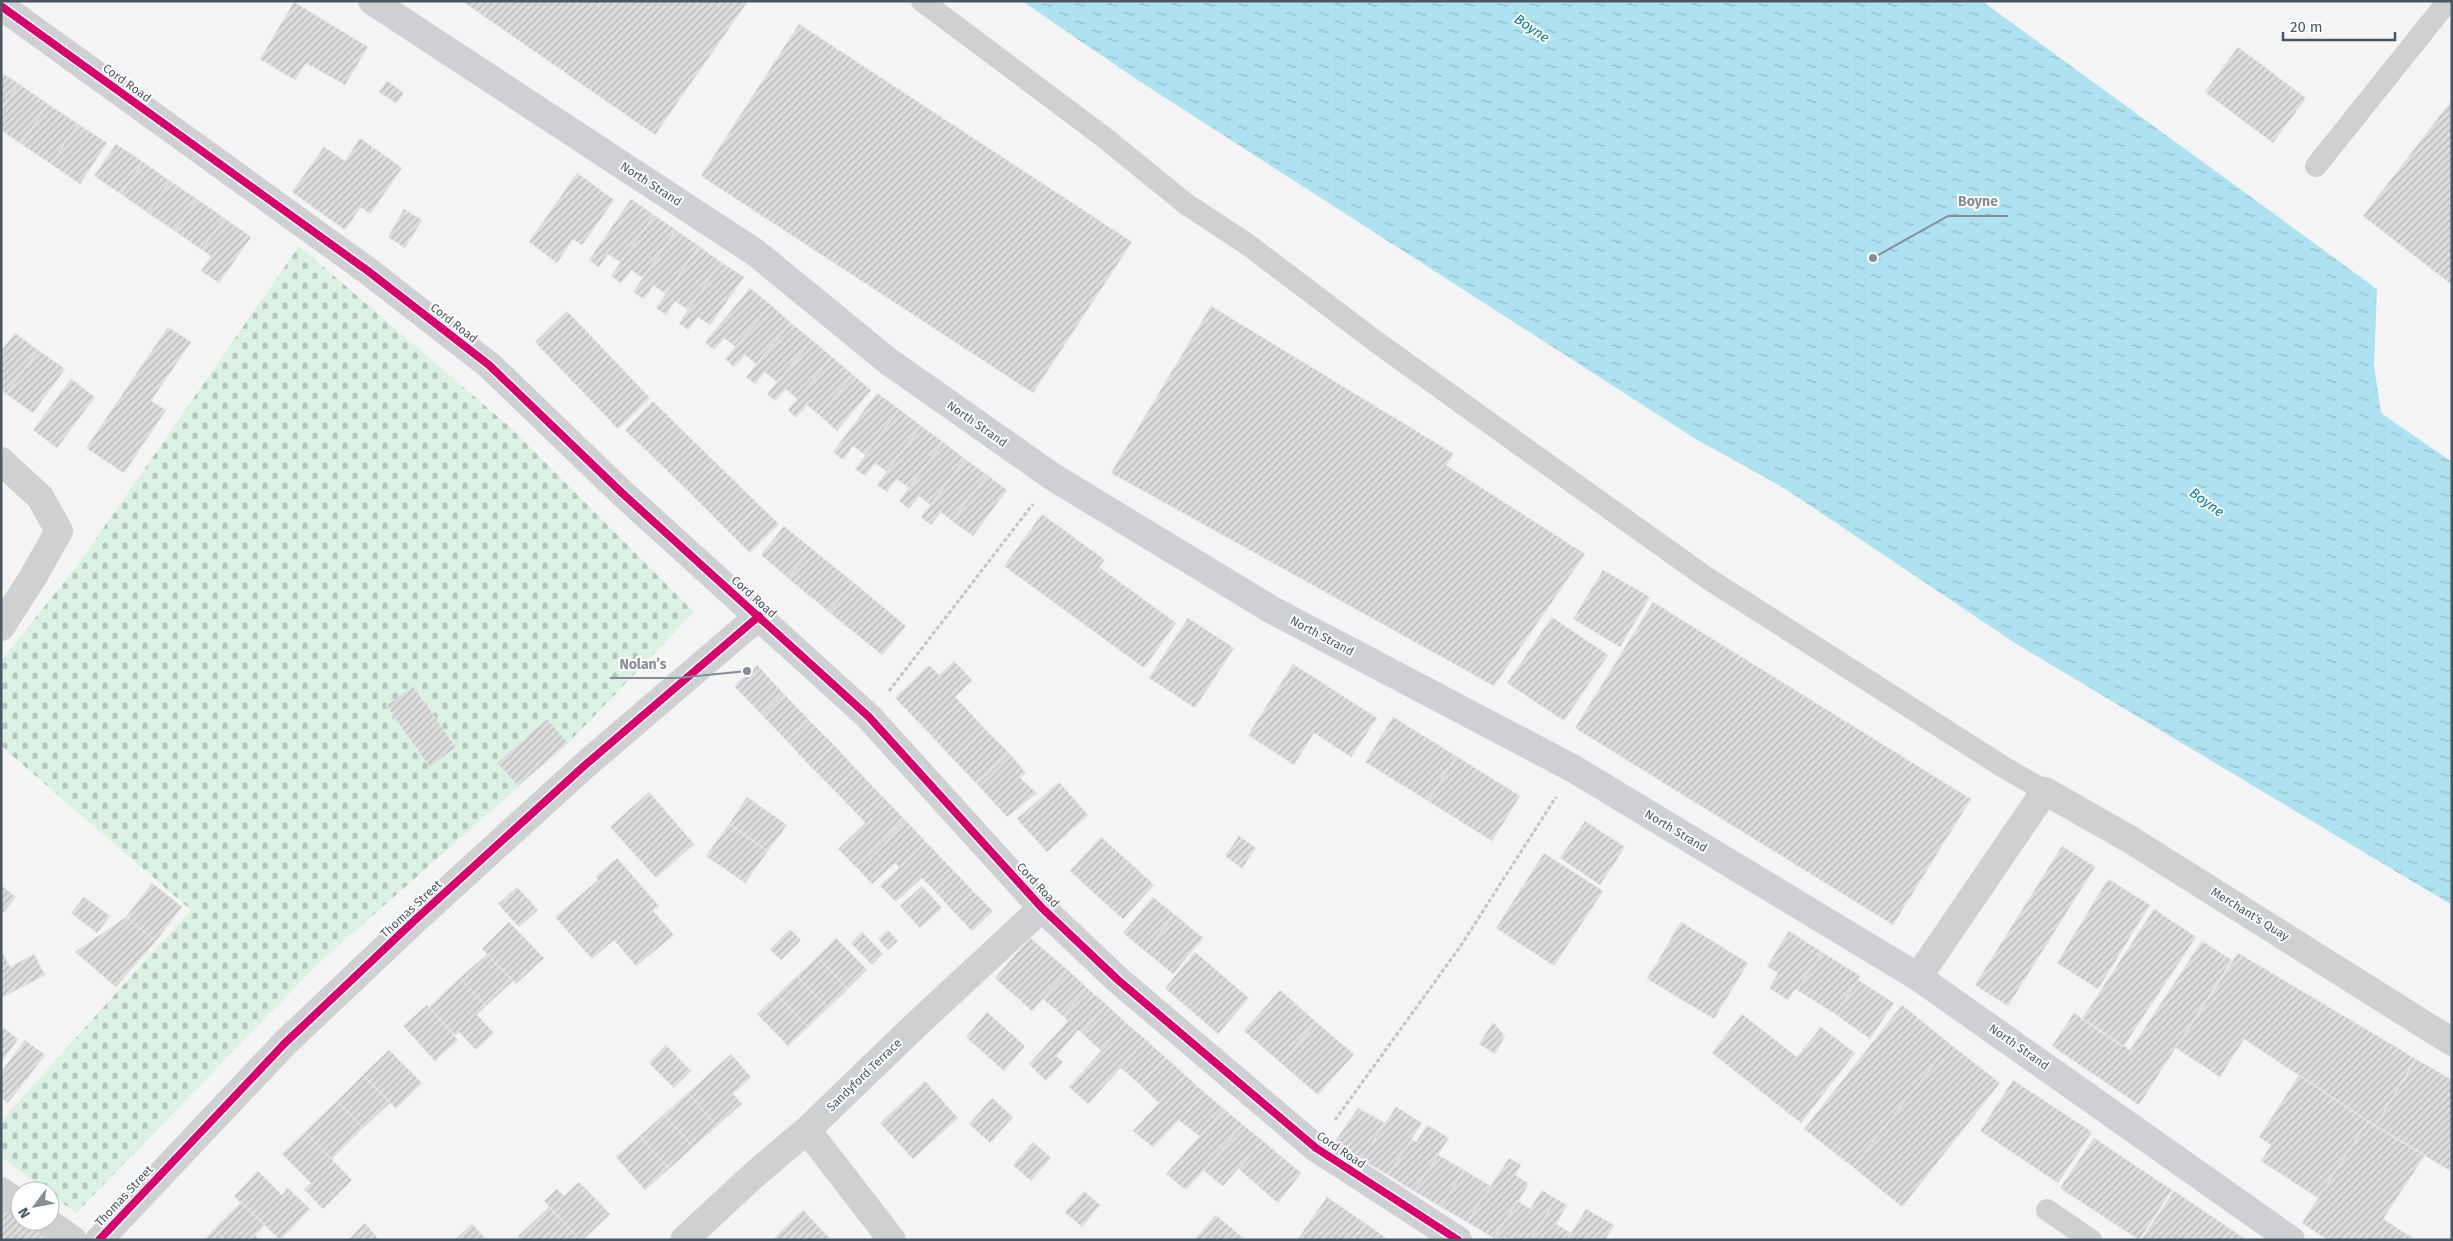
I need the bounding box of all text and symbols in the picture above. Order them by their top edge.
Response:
scale bar [2283,10,2396,42]
water label: Boyne [1511,11,1552,46]
text: 20 m [2290,18,2323,36]
street label: Cord Road [100,61,154,105]
street label: North Strand [618,159,684,209]
callout: Boyne [1948,187,2008,216]
text: Boyne [1958,193,1998,210]
street label: Cord Road [428,300,480,346]
street label: North Strand [944,398,1010,450]
water label: Boyne [2186,484,2227,521]
street label: Cord Road [729,573,779,621]
street label: North Strand [1288,613,1356,659]
callout: Nolan’s [610,649,677,678]
text: Nolan’s [619,656,667,673]
street label: North Strand [1642,807,1710,855]
street label: Cord Road [1014,860,1062,910]
street label: Thomas Street [378,877,445,941]
street label: Merchant's Quay [2208,884,2292,944]
street label: North Strand [1986,1021,2052,1073]
street label: Sandyford Terrace [824,1036,904,1114]
street label: Cord Road [1314,1129,1368,1171]
street label: Thomas Street [92,1162,156,1229]
north arrow [10,1181,60,1231]
text: N [15,1204,34,1221]

